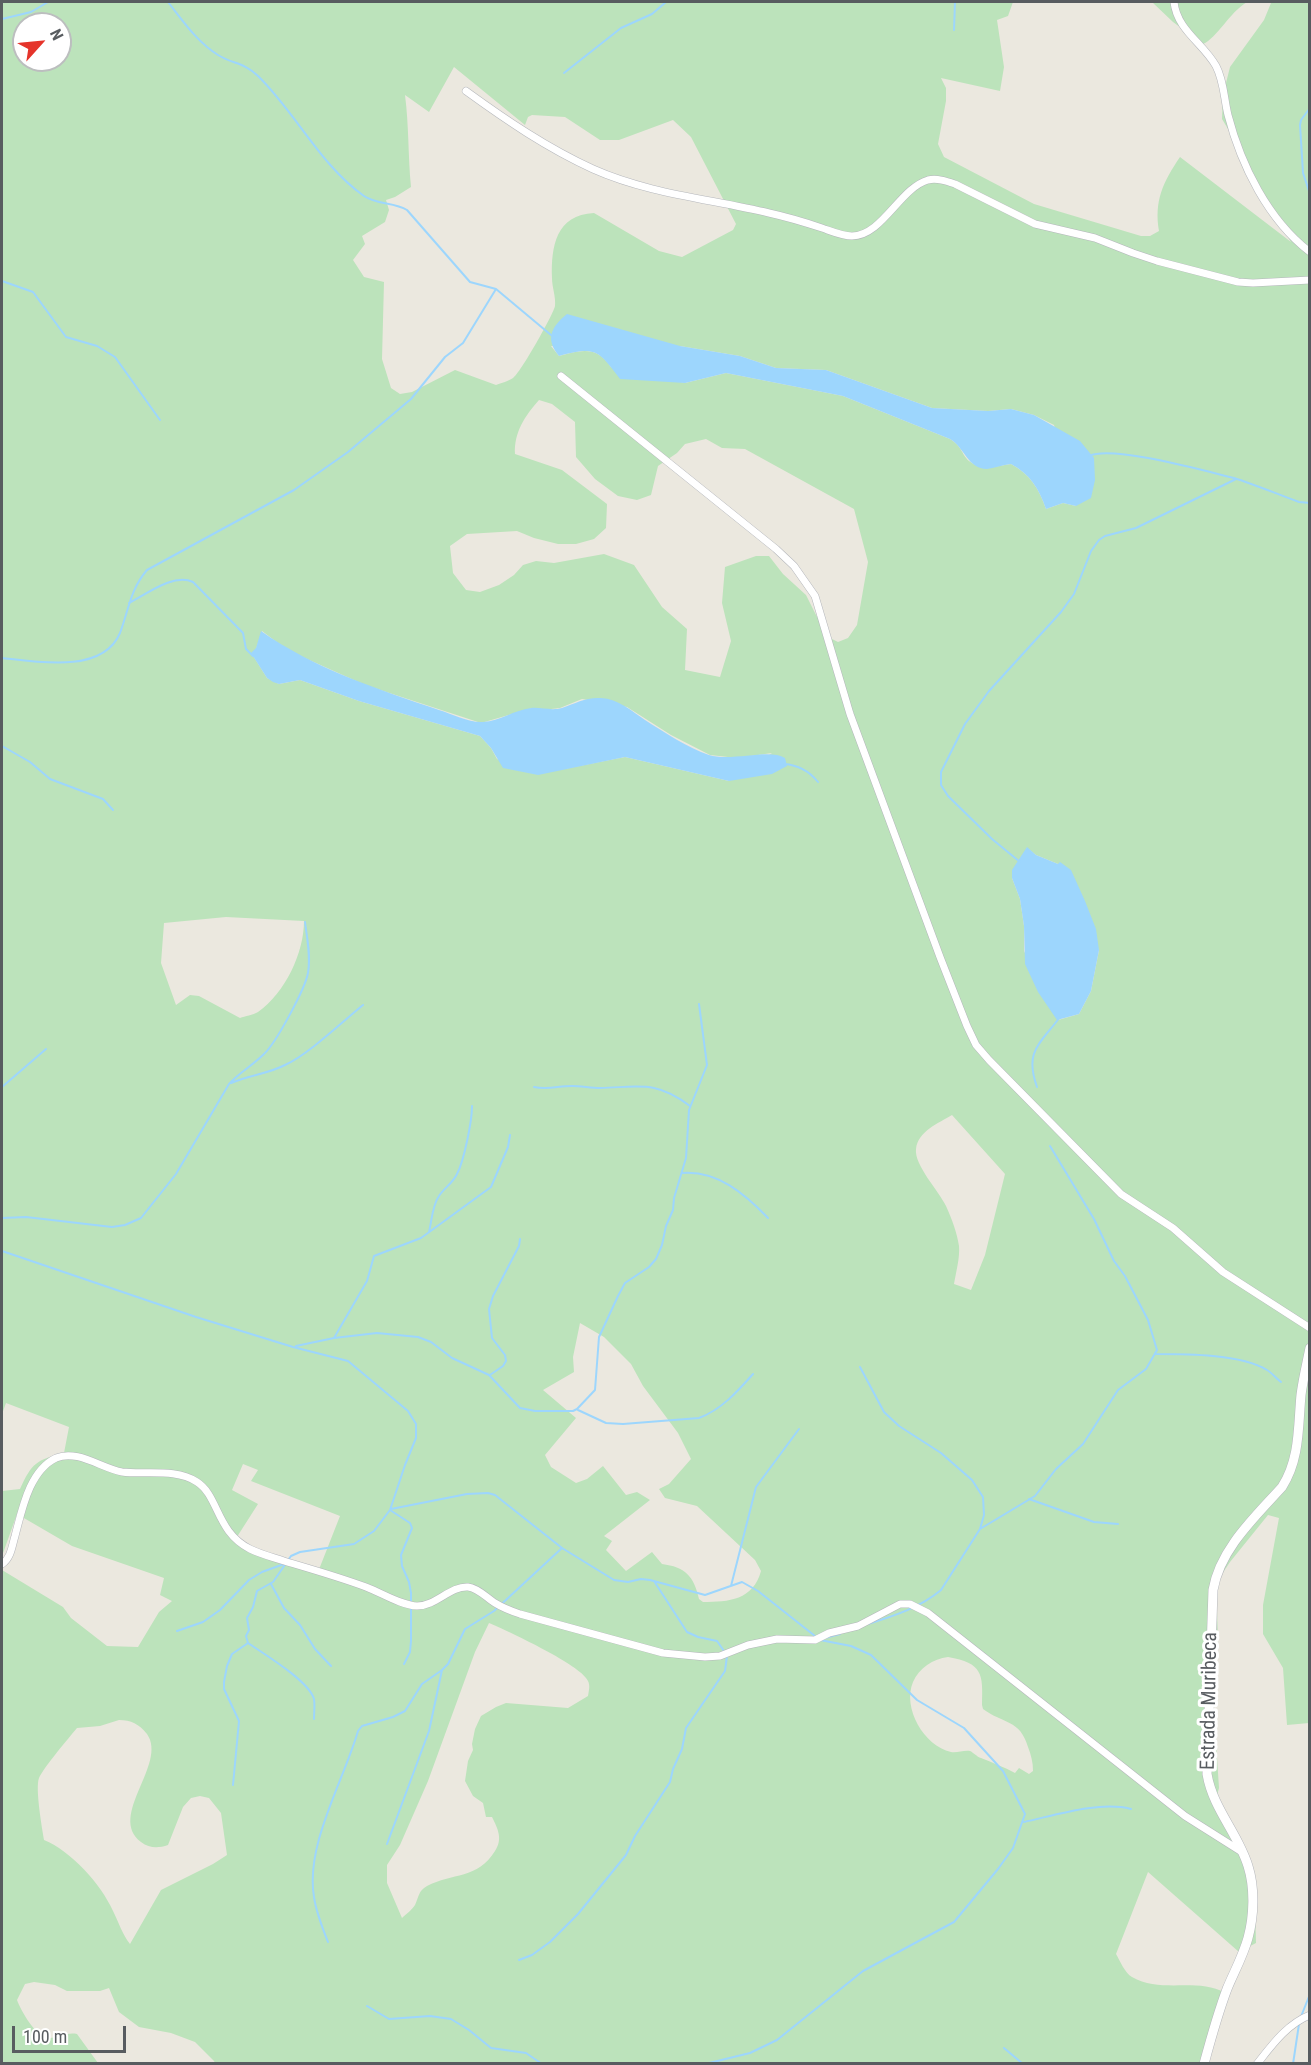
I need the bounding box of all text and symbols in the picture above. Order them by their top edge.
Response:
north arrow [12,12,72,72]
text: N [46,26,67,43]
street label: Estrada Muribeca [1197,1632,1223,1770]
scale bar [15,2014,129,2052]
text: 100 m [23,2026,67,2047]

